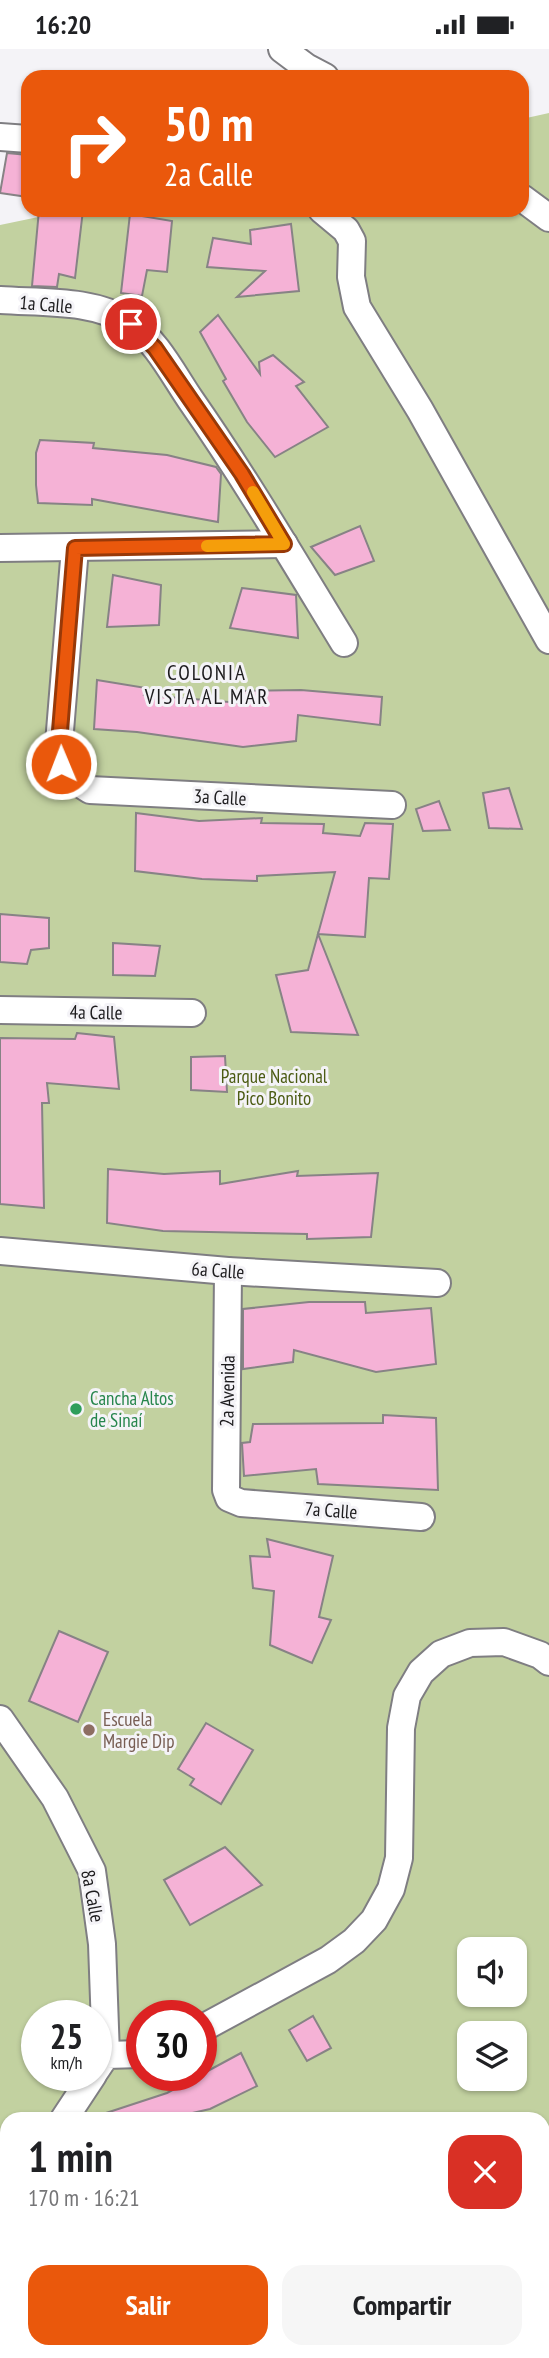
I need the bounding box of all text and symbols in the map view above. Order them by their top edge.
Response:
text: 16:20 [35,8,91,41]
text: 50 m [164,91,253,155]
icon: right [49,98,140,189]
text: 2a Calle [164,153,253,195]
street label: 1a Calle [19,290,74,318]
pin [101,294,161,354]
icon: arrive [112,305,150,343]
district label: COLONIA VISTA AL MAR [144,659,269,710]
position arrow [24,727,98,801]
street label: 3a Calle [193,784,247,810]
street label: 4a Calle [69,1000,123,1024]
park label: Parque Nacional Pico Bonito [221,1064,328,1110]
street label: 6a Calle [191,1256,245,1284]
street label: 2a Avenida [214,1355,240,1427]
place label: Cancha Altos de Sinaí [90,1386,174,1432]
marker: Cancha Altos de Sinaí [68,1401,84,1417]
street label: 7a Calle [304,1496,358,1524]
place label: Escuela Margie Dip [103,1707,174,1753]
marker: Escuela Margie Dip [81,1722,97,1738]
street label: 8a Calle [76,1868,110,1924]
map controls [457,1937,527,2091]
button: sound [457,1937,527,2007]
speed limit sign: 30 [126,2000,217,2091]
text: 25 [50,2013,83,2059]
button: layers [457,2021,527,2091]
text: km/h [51,2051,82,2074]
text: 1 min [28,2129,113,2184]
button: close [448,2135,522,2209]
text: 170 m · 16:21 [28,2183,140,2212]
button: Salir [28,2265,268,2345]
button: Compartir [282,2265,522,2345]

